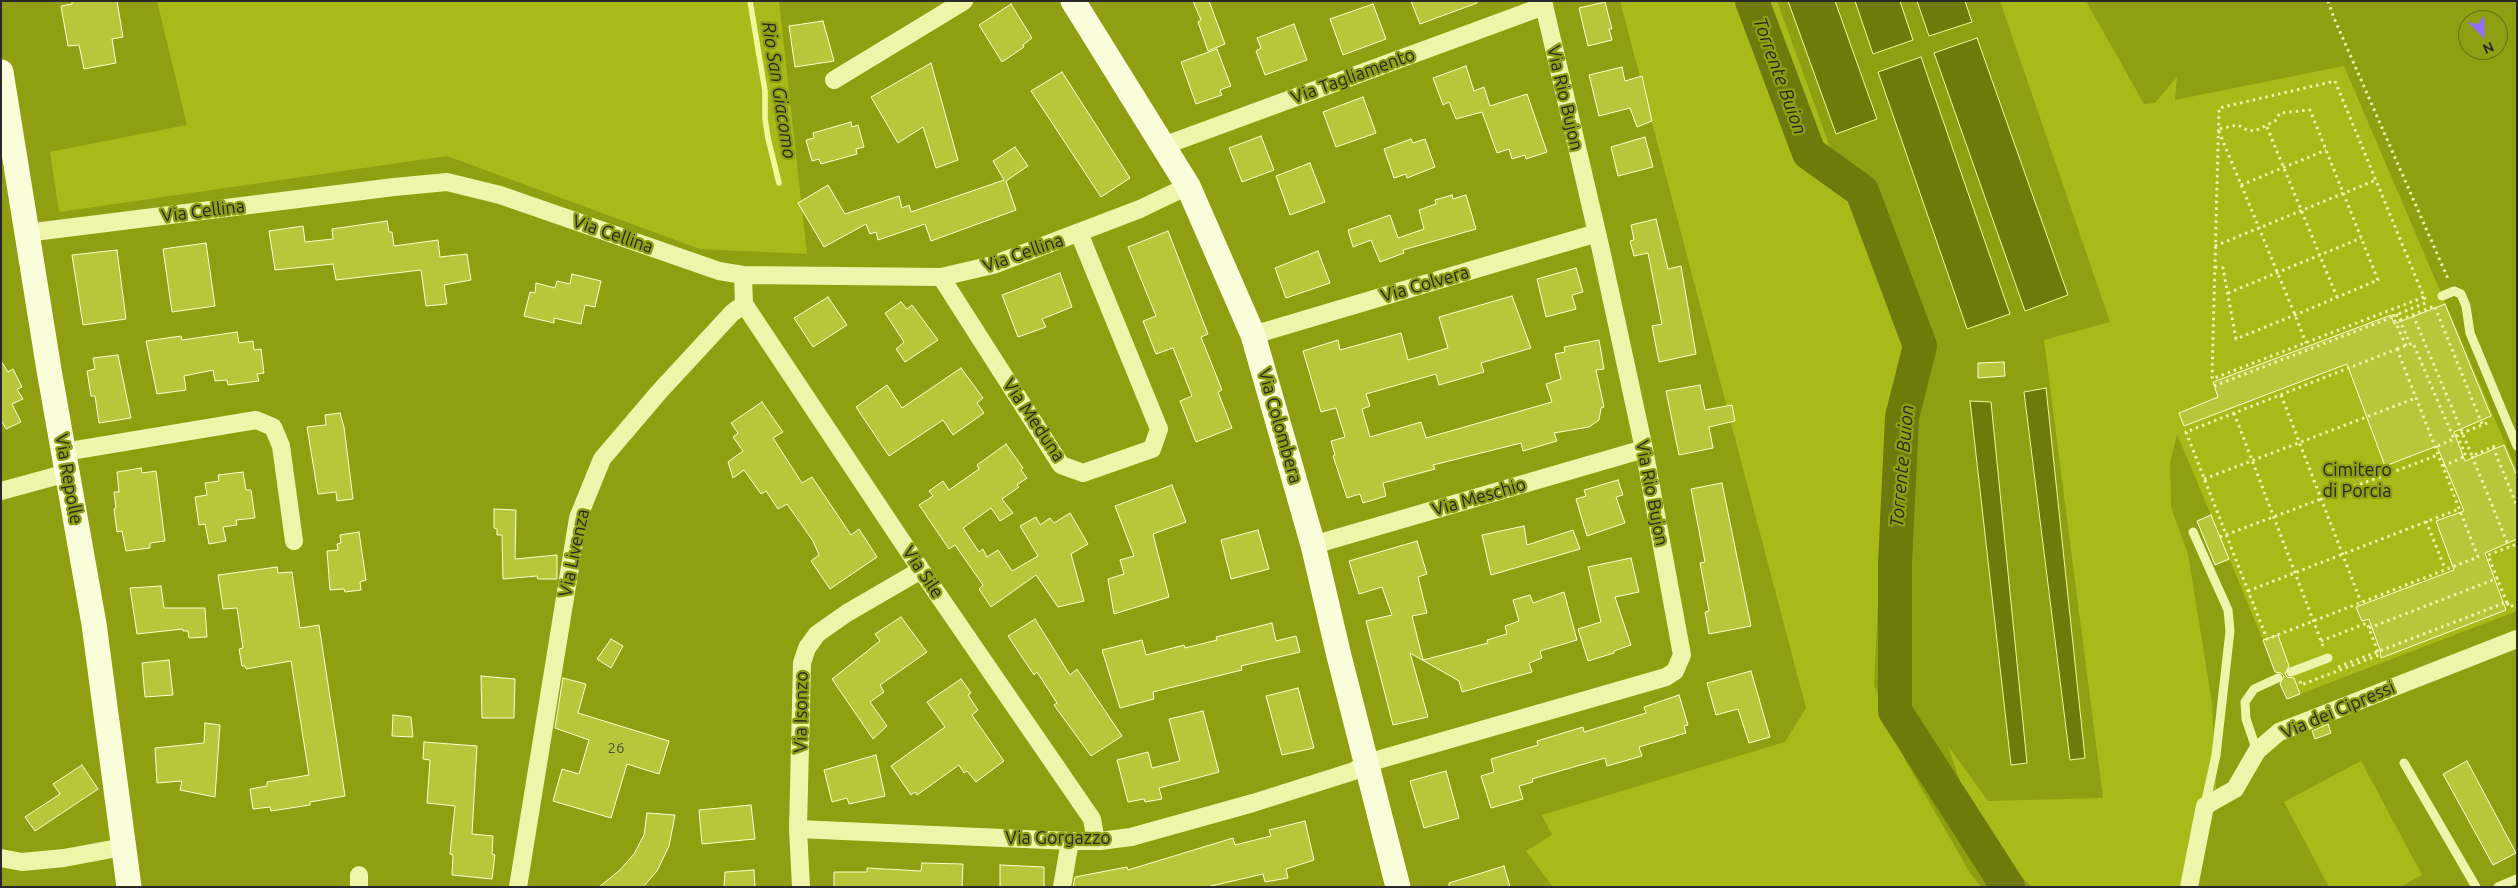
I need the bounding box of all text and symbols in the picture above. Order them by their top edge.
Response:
north arrow [2458,10,2508,60]
water label: Torrente Buion [1748,14,1812,138]
water label: Rio San Giacomo [757,20,801,160]
text: N [2481,38,2496,57]
street label: Via Rio Bujon [1542,43,1588,153]
street label: Via Tagliamento [1288,44,1418,108]
street label: Via Cellina [160,195,246,227]
street label: Via Cellina [570,210,656,258]
street label: Via Cellina [980,229,1066,277]
street label: Via Colvera [1378,261,1472,307]
street label: Via Colombera [1253,366,1307,486]
street label: Via Meduna [998,374,1070,466]
water label: Torrente Buion [1885,404,1919,528]
street label: Via Repolle [50,432,88,526]
street label: Via Rio Bujon [1631,438,1673,548]
park label: Cimitero di Porcia [2322,459,2392,502]
street label: Via Meschio [1430,473,1528,521]
street label: Via Livenza [554,507,594,599]
street label: Via Sile [898,542,948,602]
street label: Via Isonzo [789,671,813,753]
street label: Via dei Cipressi [2278,676,2398,744]
house number: 26 [608,739,624,757]
street label: Via Gorgazzo [1005,827,1111,849]

